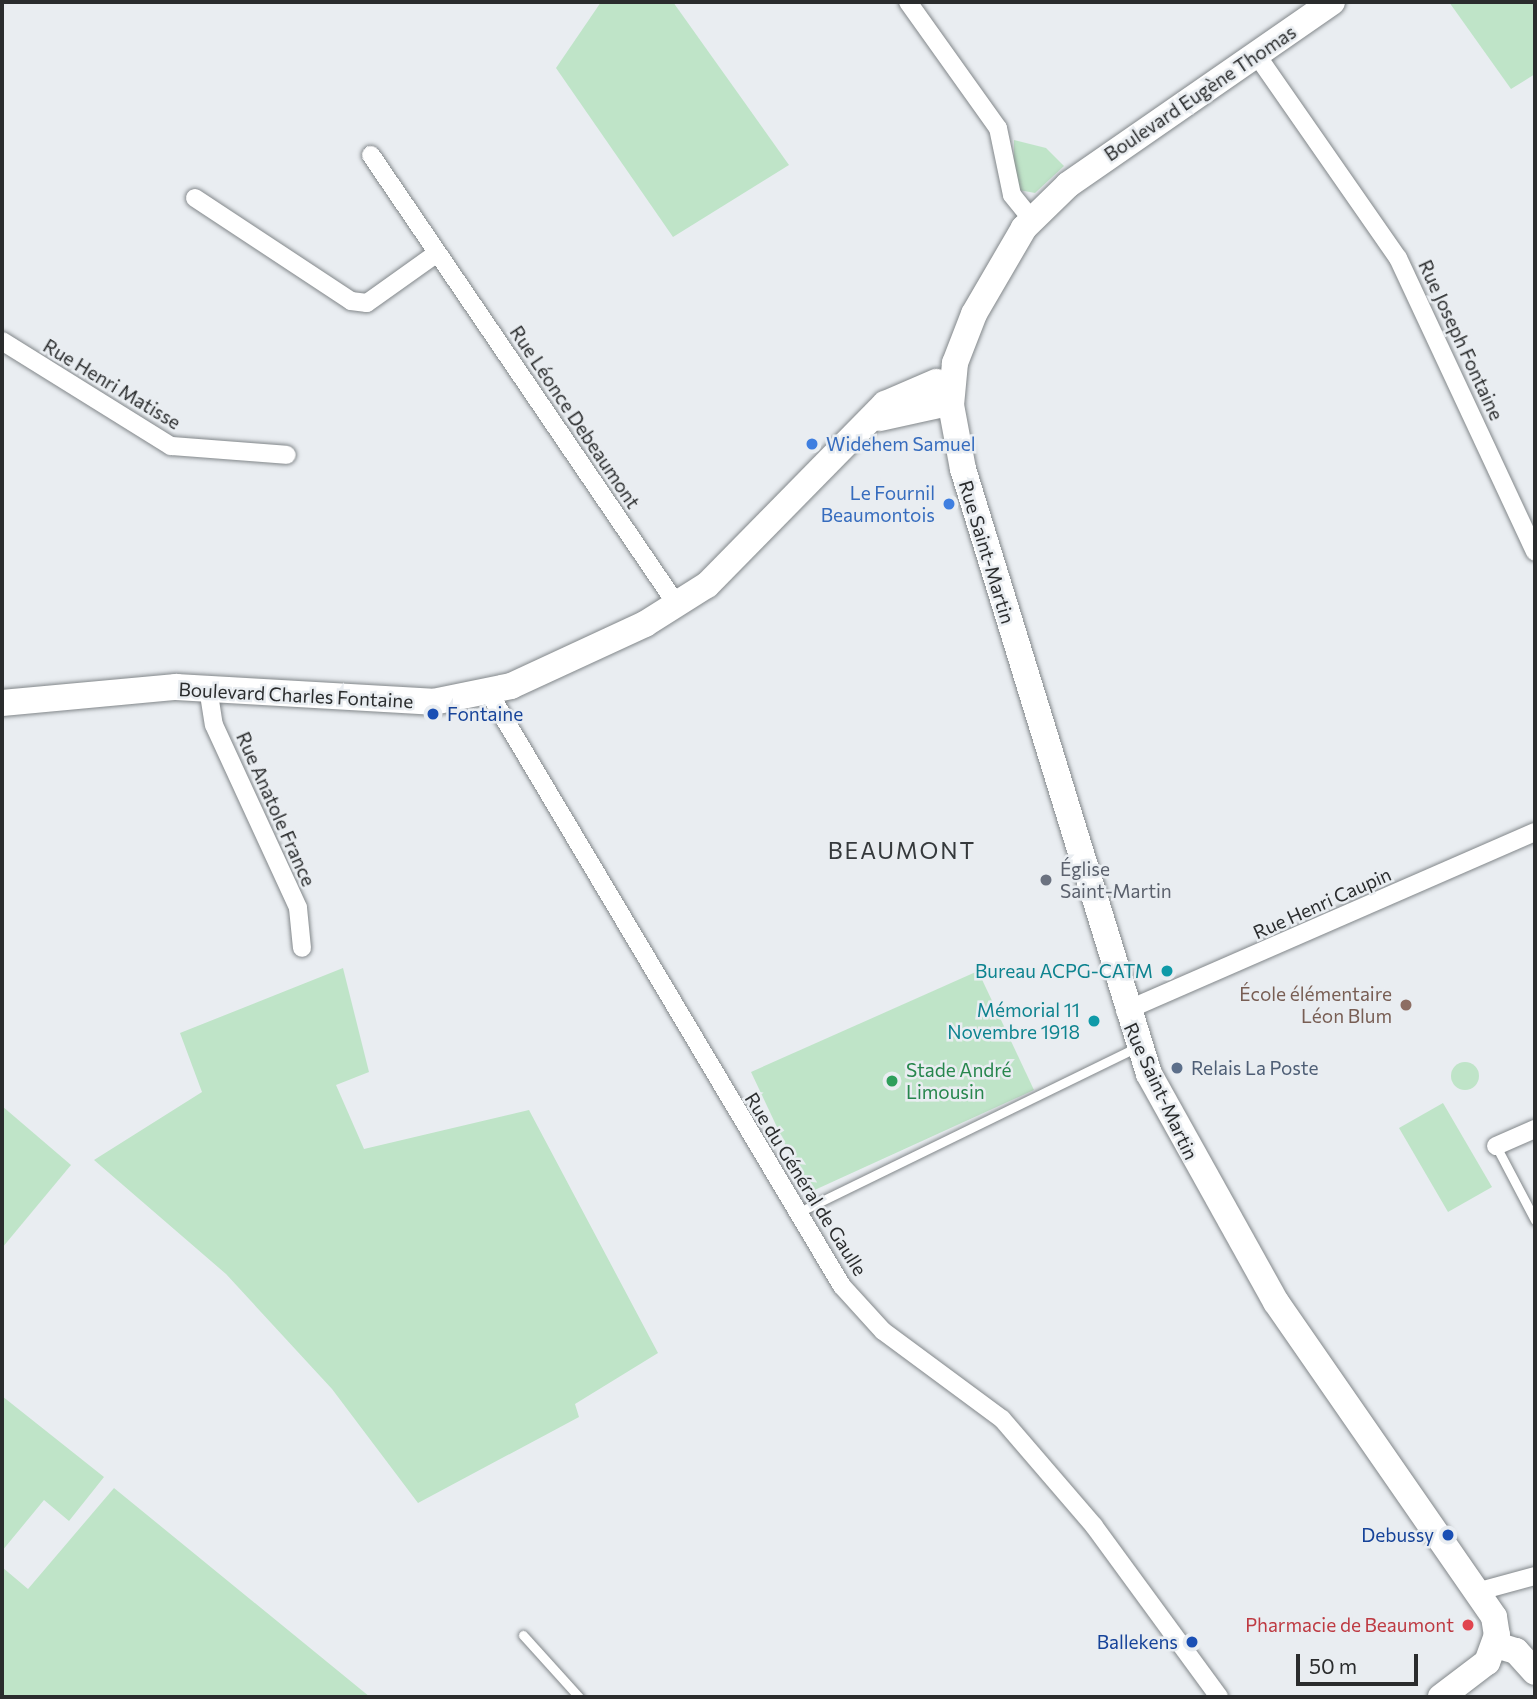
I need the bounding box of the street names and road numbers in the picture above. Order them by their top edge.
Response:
street label: Boulevard Eugène Thomas [1100,20,1300,166]
street label: Rue Joseph Fontaine [1414,256,1508,424]
street label: Rue Léonce Debeaumont [505,321,645,513]
street label: Rue Henri Matisse [39,334,185,434]
street label: Rue Saint-Martin [954,478,1020,626]
street label: Boulevard Charles Fontaine [178,677,414,713]
street label: Rue Anatole France [232,728,320,890]
street label: Rue Henri Caupin [1249,862,1395,944]
street label: Rue Saint-Martin [1119,1019,1203,1163]
street label: Rue du Général de Gaulle [740,1088,872,1280]

